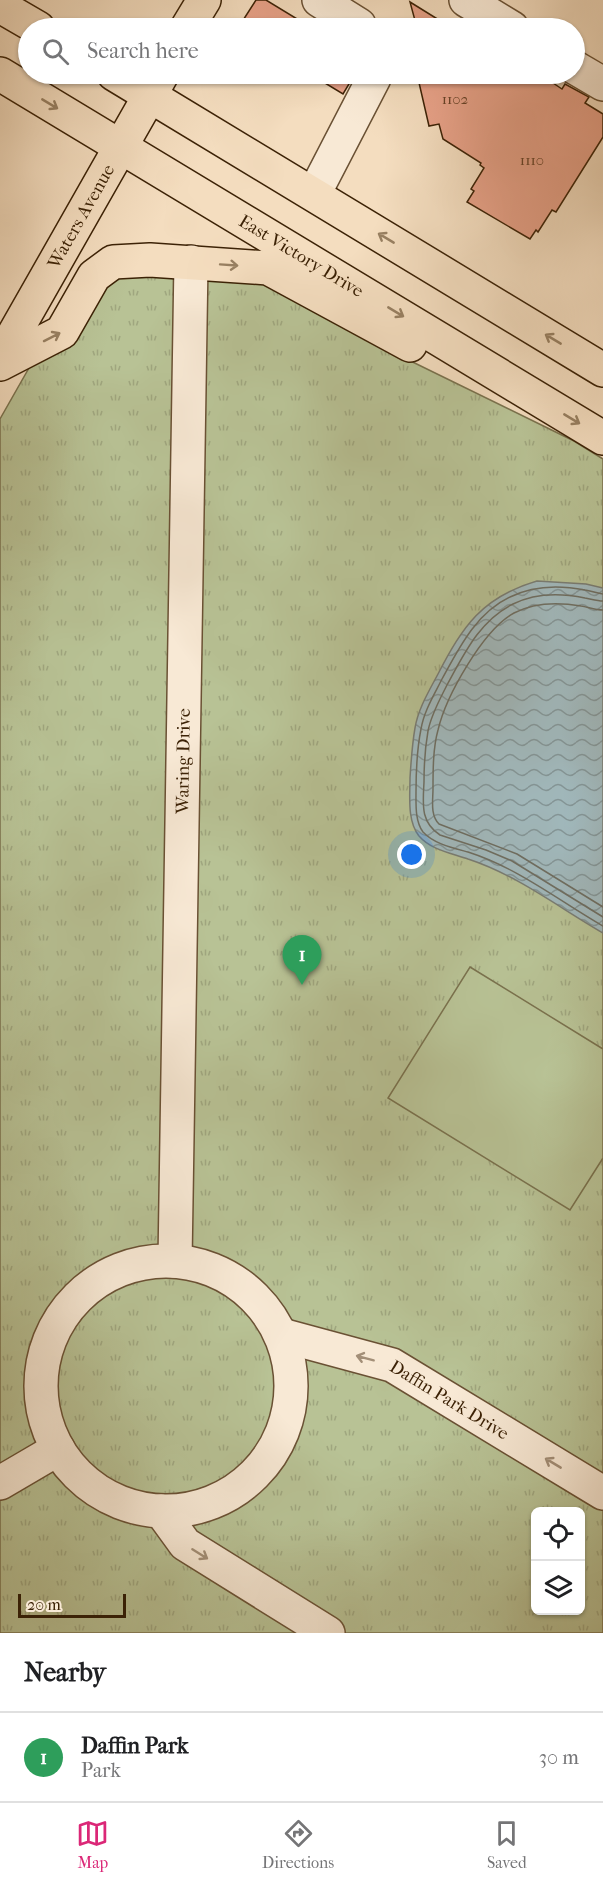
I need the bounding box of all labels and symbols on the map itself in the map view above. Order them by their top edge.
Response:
house number: 1102 [442,90,469,108]
one-way arrow [41,98,58,110]
house number: 1110 [520,151,544,169]
street label: Waters Avenue [43,161,119,273]
street label: East Victory Drive [235,210,367,302]
one-way arrow [378,232,395,244]
one-way arrow [219,260,239,271]
one-way arrow [387,307,404,319]
one-way arrow [43,331,61,343]
one-way arrow [545,333,562,345]
one-way arrow [563,413,580,425]
street label: Waring Drive [172,708,194,815]
your location [397,840,426,869]
pin: 1 [282,936,322,985]
one-way arrow [356,1352,375,1363]
street label: Daffin Park Drive [386,1356,513,1444]
one-way arrow [545,1457,562,1469]
one-way arrow [191,1548,208,1560]
scale bar [18,1591,126,1618]

